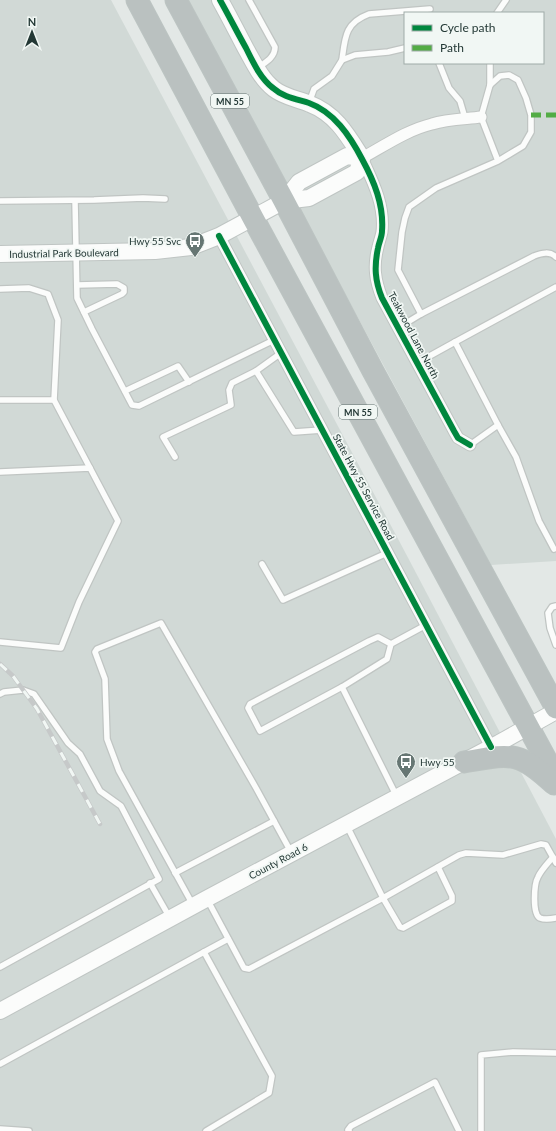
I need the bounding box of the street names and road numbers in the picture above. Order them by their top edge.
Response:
road number: MN 55 [211,94,249,108]
street label: Industrial Park Boulevard [9,246,119,260]
street label: Teakwood Lane North [386,289,442,381]
road number: MN 55 [339,405,377,419]
street label: State Hwy 55 Service Road [331,432,397,542]
street label: County Road 6 [247,840,310,882]

